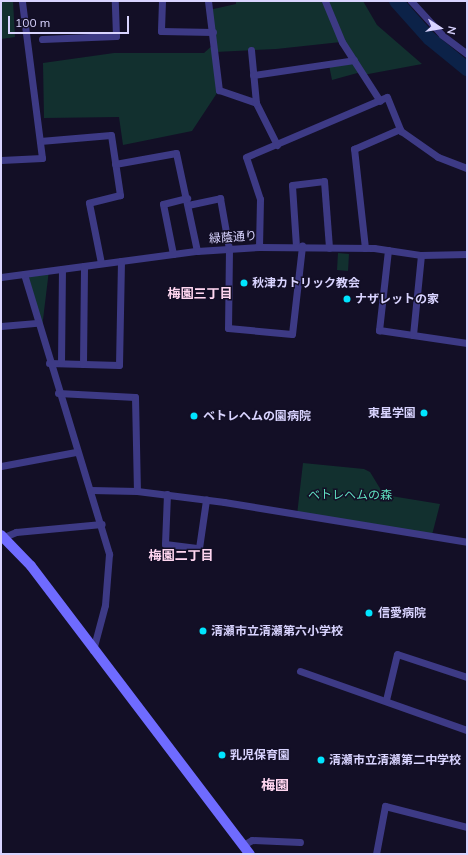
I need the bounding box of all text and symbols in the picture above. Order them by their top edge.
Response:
scale bar [10,8,131,34]
north arrow [420,8,460,48]
text: 100 m [15,15,50,30]
text: N [444,25,459,36]
street label: 緑蔭通り [209,228,257,246]
place label: 秋津カトリック教会 [252,276,360,290]
marker: 秋津カトリック教会 [239,278,249,288]
district label: 梅園三丁目 [168,285,232,301]
place label: ナザレットの家 [355,292,439,306]
marker: ナザレットの家 [342,294,352,304]
place label: 東星学園 [368,406,416,420]
marker: 東星学園 [419,408,429,418]
place label: ベトレヘムの園病院 [203,409,311,423]
marker: ベトレヘムの園病院 [188,410,200,422]
park label: ベトレヘムの森 [308,488,392,502]
district label: 梅園二丁目 [149,547,213,563]
place label: 信愛病院 [378,606,426,620]
marker: 信愛病院 [363,607,375,619]
place label: 清瀬市立清瀬第六小学校 [211,624,343,638]
marker: 清瀬市立清瀬第六小学校 [198,626,208,636]
place label: 乳児保育園 [230,748,290,762]
marker: 乳児保育園 [217,750,227,760]
place label: 清瀬市立清瀬第二中学校 [329,753,461,767]
marker: 清瀬市立清瀬第二中学校 [316,755,326,765]
district label: 梅園 [261,777,289,793]

